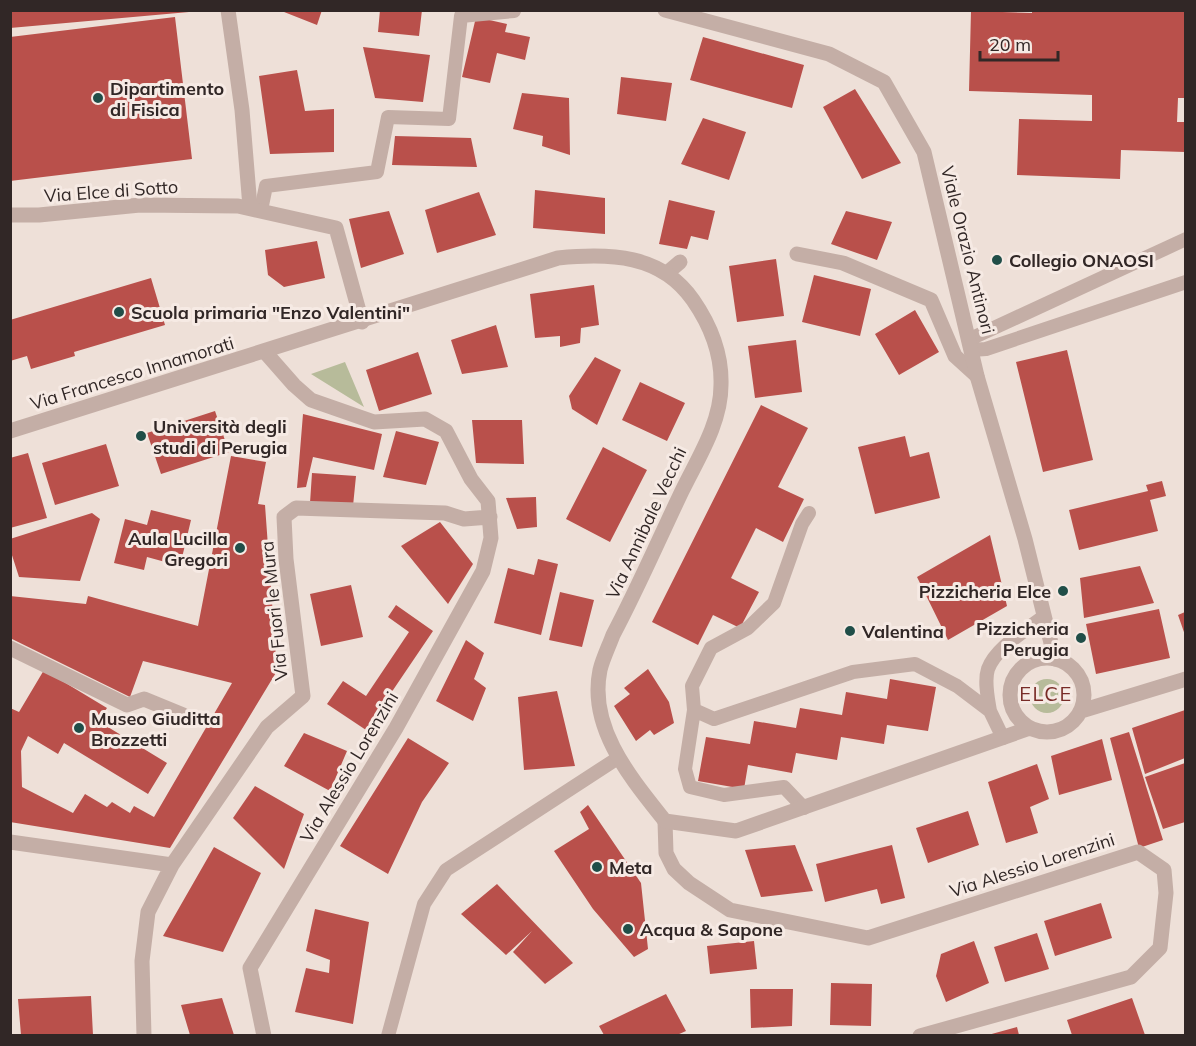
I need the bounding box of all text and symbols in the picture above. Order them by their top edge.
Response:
scale bar [980,24,1058,62]
text: 20 m [989,33,1031,56]
place label: Dipartimento di Fisica [110,77,224,121]
marker: Dipartimento di Fisica [91,91,105,105]
street label: Viale Orazio Antinori [936,164,1000,336]
street label: Via Elce di Sotto [43,175,179,207]
place label: Collegio ONAOSI [1009,249,1154,272]
marker: Collegio ONAOSI [990,253,1004,267]
place label: Scuola primaria "Enzo Valentini" [131,301,410,324]
marker: Scuola primaria "Enzo Valentini" [112,305,126,319]
street label: Via Francesco Innamorati [27,331,237,415]
place label: Università degli studi di Perugia [153,415,287,459]
marker: Università degli studi di Perugia [134,429,148,443]
street label: Via Annibale Vecchi [601,443,691,603]
place label: Aula Lucilla Gregori [128,527,228,571]
street label: Via Fuori le Mura [255,540,293,682]
marker: Aula Lucilla Gregori [233,541,247,555]
place label: Pizzicheria Elce [919,580,1051,603]
marker: Pizzicheria Elce [1056,584,1070,598]
place label: Pizzicheria Perugia [976,617,1069,661]
place label: Valentina [861,620,944,643]
marker: Valentina [843,624,857,638]
marker: Pizzicheria Perugia [1074,631,1088,645]
district label: ELCE [1019,681,1073,706]
street label: Via Alessio Lorenzini [295,687,403,847]
place label: Museo Giuditta Brozzetti [91,707,221,751]
marker: Museo Giuditta Brozzetti [72,721,86,735]
street label: Via Alessio Lorenzini [947,827,1117,903]
place label: Meta [609,856,652,879]
marker: Meta [590,860,604,874]
place label: Acqua & Sapone [640,918,783,941]
marker: Acqua & Sapone [621,922,635,936]

